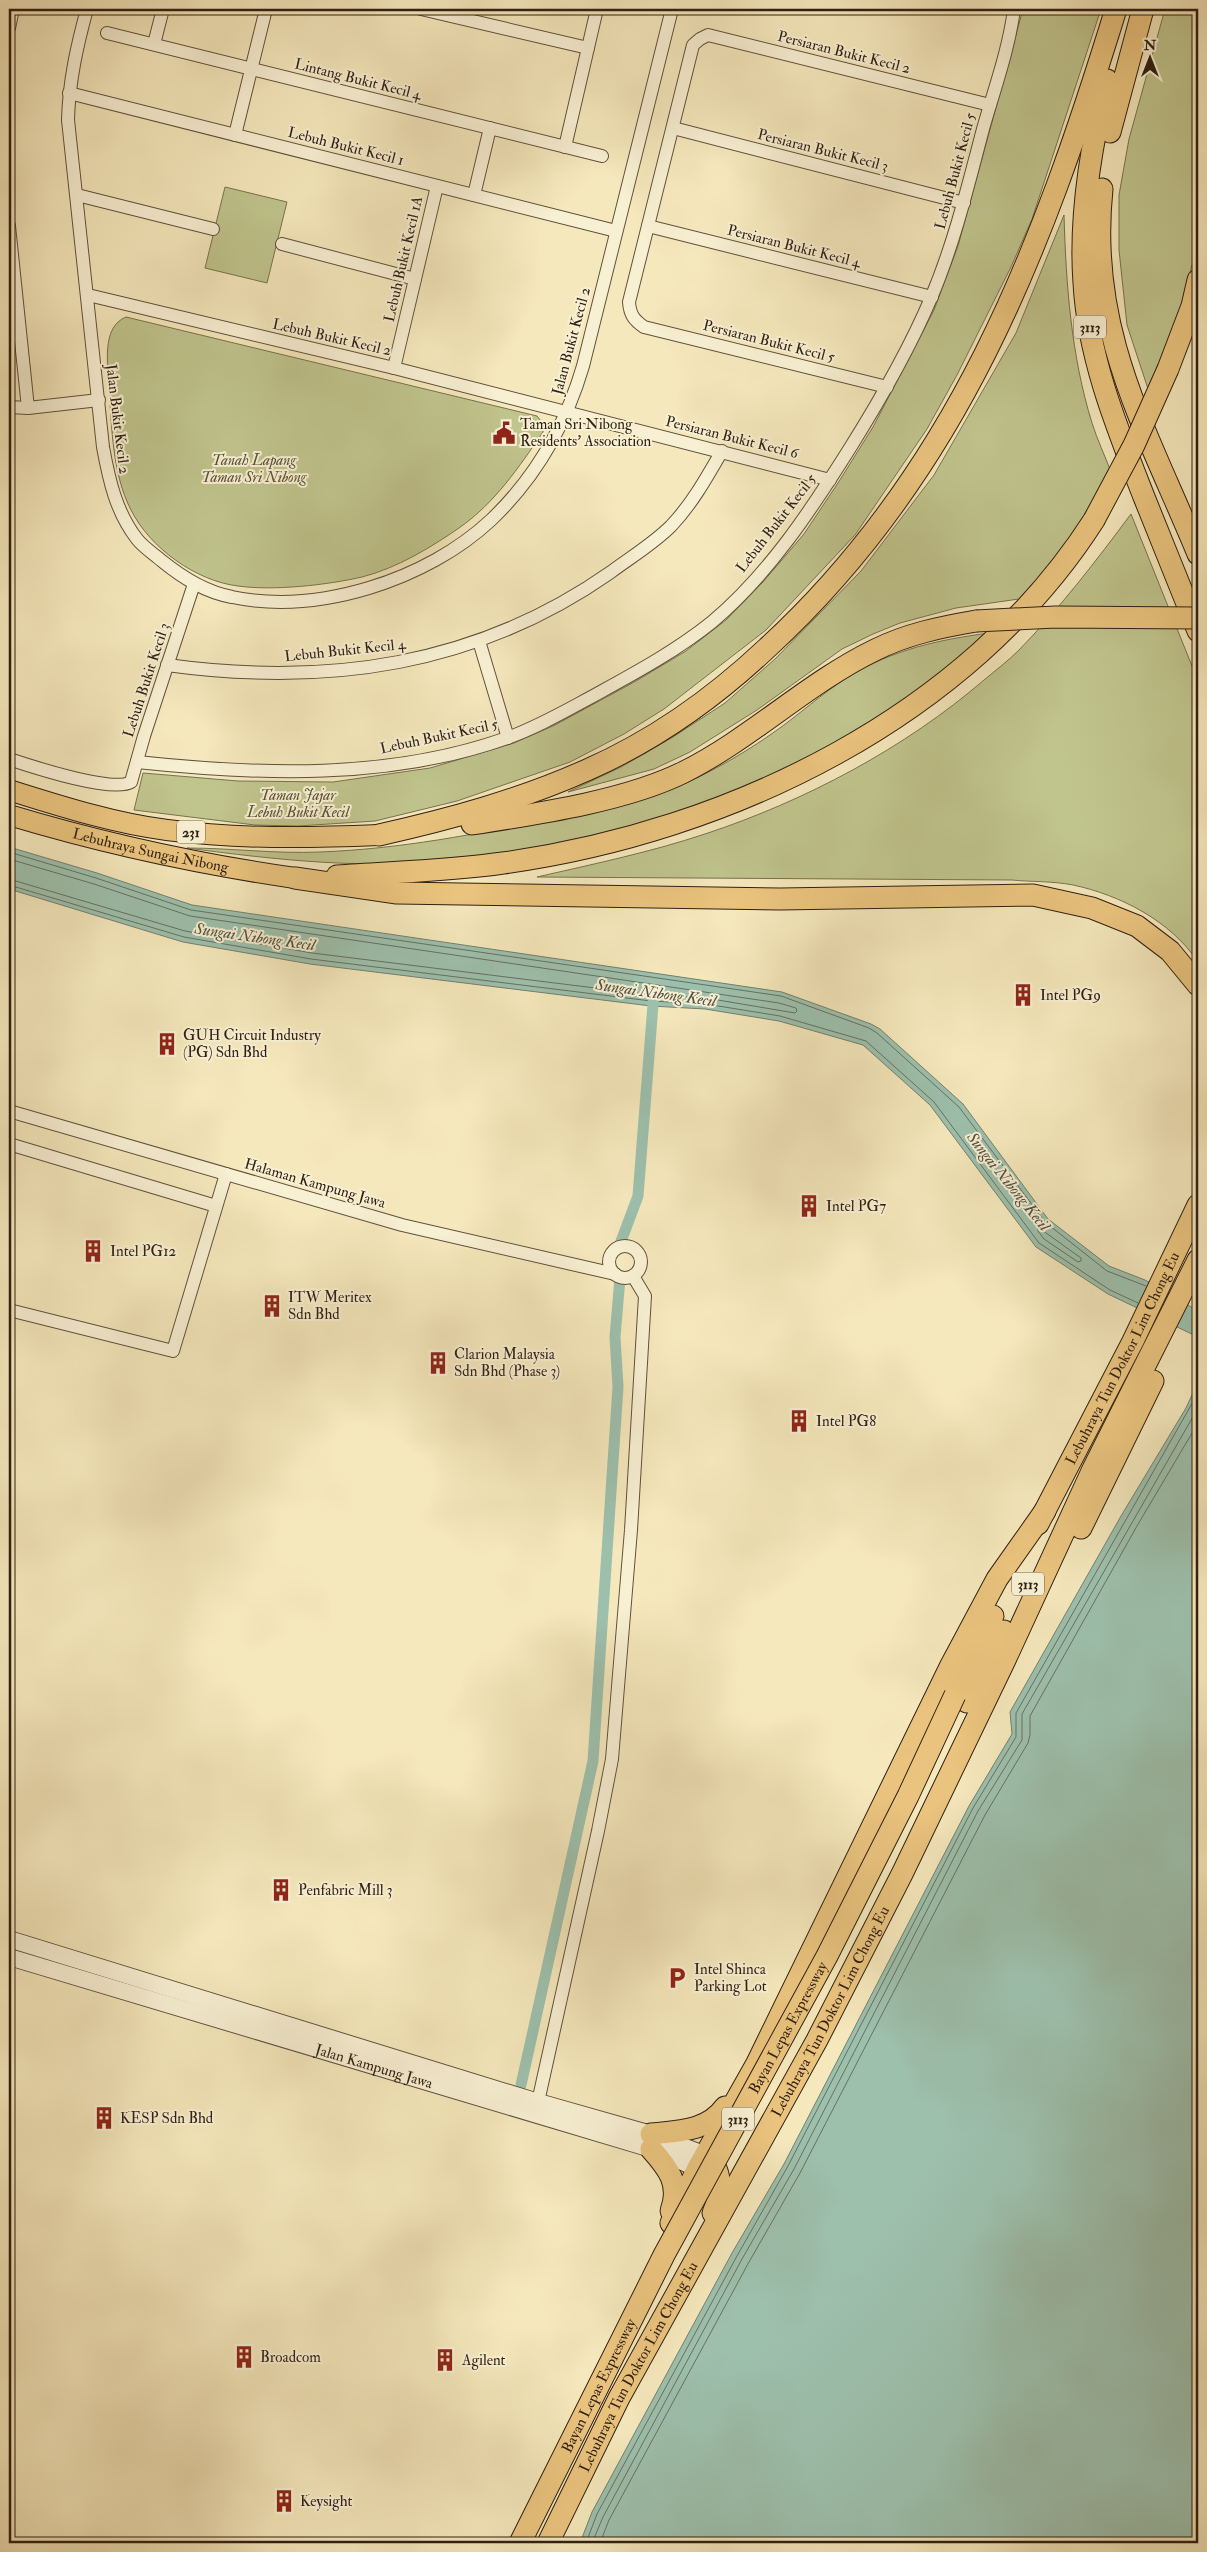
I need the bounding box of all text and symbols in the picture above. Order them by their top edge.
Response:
street label: Persiaran Bukit Kecil 2 [776,27,913,78]
north arrow [1124,32,1174,82]
text: N [1143,37,1157,54]
street label: Lintang Bukit Kecil 4 [292,55,424,105]
street label: Lebuh Bukit Kecil 5 [931,110,980,232]
street label: Lebuh Bukit Kecil 1 [286,123,406,170]
street label: Persiaran Bukit Kecil 3 [755,125,890,176]
street label: Lebuh Bukit Kecil 1A [380,194,427,324]
street label: Persiaran Bukit Kecil 4 [725,221,863,272]
street label: Jalan Bukit Kecil 2 [548,285,596,398]
street label: Lebuh Bukit Kecil 2 [271,315,393,360]
street label: Persiaran Bukit Kecil 5 [701,316,837,367]
road number: 3113 [1074,316,1106,338]
street label: Jalan Bukit Kecil 2 [100,362,134,476]
street label: Persiaran Bukit Kecil 6 [664,412,802,464]
place label: Taman Sri Nibong Residents' Association [520,415,651,451]
public building icon: Taman Sri Nibong Residents' Association [491,420,517,446]
park label: Tanah Lapang Taman Sri Nibong [202,451,308,487]
street label: Lebuh Bukit Kecil 5 [732,470,821,576]
street label: Lebuh Bukit Kecil 3 [119,620,174,740]
street label: Lebuh Bukit Kecil 4 [284,635,407,666]
street label: Lebuh Bukit Kecil 5 [378,715,500,758]
park label: Taman Jajar Lebuh Bukit Kecil [246,786,350,822]
road number: 231 [177,820,205,844]
street label: Lebuhraya Sungai Nibong [70,824,231,877]
water label: Sungai Nibong Kecil [192,919,318,956]
water label: Sungai Nibong Kecil [593,975,719,1012]
building icon: Intel PG9 [1010,982,1036,1008]
place label: Intel PG9 [1040,986,1101,1005]
place label: GUH Circuit Industry (PG) Sdn Bhd [183,1026,321,1062]
building icon: GUH Circuit Industry (PG) Sdn Bhd [154,1031,180,1057]
water label: Sungai Nibong Kecil [962,1127,1055,1236]
street label: Halaman Kampung Jawa [242,1154,389,1214]
building icon: Intel PG7 [796,1193,822,1219]
place label: Intel PG7 [826,1197,886,1216]
building icon: Intel PG12 [80,1238,106,1264]
place label: Intel PG12 [110,1242,177,1261]
street label: Lebuhraya Tun Doktor Lim Chong Eu [1061,1249,1184,1468]
place label: ITW Meritex Sdn Bhd [288,1288,372,1324]
building icon: ITW Meritex Sdn Bhd [259,1293,285,1319]
place label: Clarion Malaysia Sdn Bhd (Phase 3) [454,1345,560,1381]
building icon: Clarion Malaysia Sdn Bhd (Phase 3) [425,1350,451,1376]
building icon: Intel PG8 [786,1408,812,1434]
place label: Intel PG8 [816,1412,876,1431]
road number: 3113 [1012,1572,1044,1596]
building icon: Penfabric Mill 3 [268,1877,294,1903]
place label: Penfabric Mill 3 [298,1881,393,1900]
street label: Lebuhraya Tun Doktor Lim Chong Eu [767,1903,894,2121]
street label: Bayan Lepas Expressway [745,1958,832,2097]
place label: Intel Shinca Parking Lot [694,1960,767,1996]
parking icon: Intel Shinca Parking Lot [664,1965,690,1991]
street label: Jalan Kampung Jawa [312,2040,436,2093]
building icon: KESP Sdn Bhd [91,2105,117,2131]
road number: 3113 [722,2108,754,2130]
place label: KESP Sdn Bhd [120,2109,214,2128]
street label: Lebuhraya Tun Doktor Lim Chong Eu [575,2258,703,2475]
street label: Bayan Lepas Expressway [558,2315,641,2456]
building icon: Broadcom [231,2344,257,2370]
building icon: Agilent [432,2347,458,2373]
place label: Broadcom [260,2348,321,2367]
place label: Agilent [461,2351,506,2370]
building icon: Keysight [271,2488,297,2514]
place label: Keysight [300,2492,352,2511]

